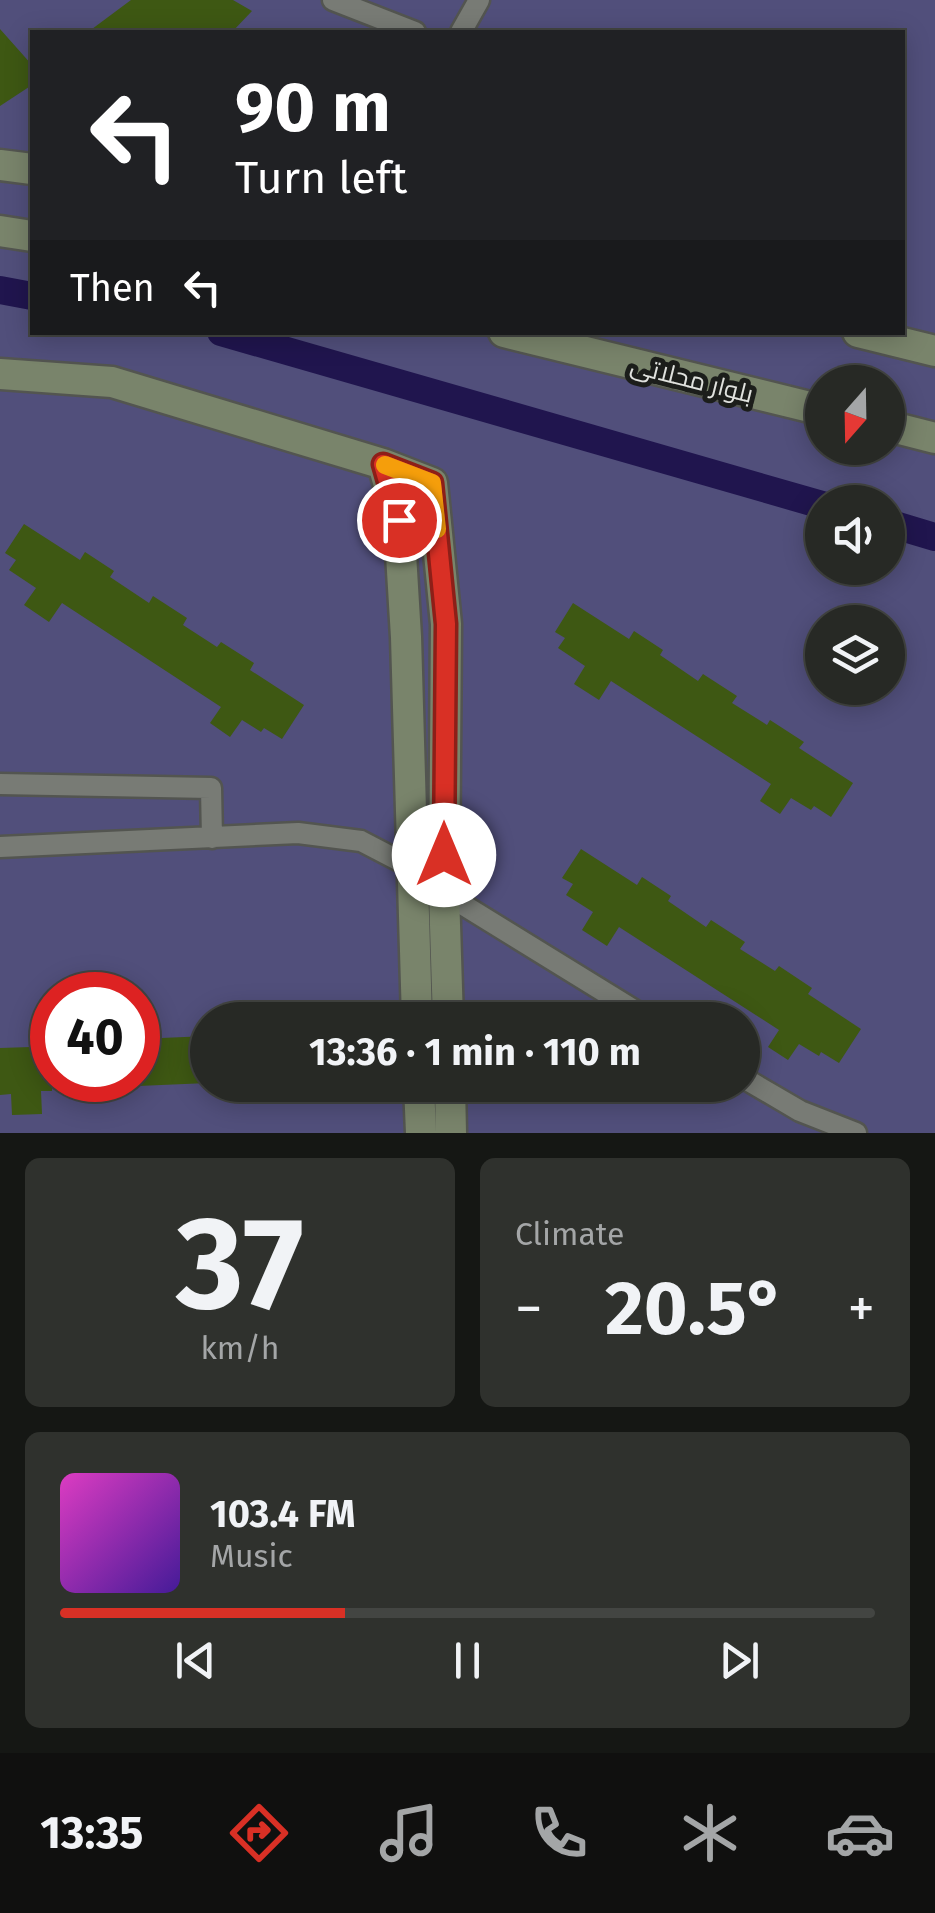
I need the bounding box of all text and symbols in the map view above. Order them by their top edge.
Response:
text: 90 m [235,66,391,150]
icon: left [70,70,200,200]
text: Turn left [235,151,407,205]
icon: left [175,260,230,315]
text: Then [70,265,155,311]
street label: بلوار محلاتی [627,350,756,410]
north arrow [805,365,905,465]
map controls [805,365,905,705]
pin [357,478,442,563]
button: sound [805,485,905,585]
icon: arrive [372,493,427,548]
button: layers [805,605,905,705]
position arrow [392,803,496,907]
speed limit sign: 40 [30,972,160,1102]
text: 13:36 · 1 min · 110 m [309,1029,641,1075]
text: 37 [176,1186,304,1342]
text: Climate [515,1215,624,1253]
text: 20.5° [605,1264,785,1354]
text: − [515,1276,543,1342]
text: + [848,1276,875,1342]
text: km/h [200,1329,280,1367]
text: 103.4 FM [210,1491,355,1537]
text: Music [210,1537,293,1575]
icon: previous [168,1633,223,1688]
icon: pause [440,1633,495,1688]
icon: next [712,1633,767,1688]
icon: directions [224,1798,294,1868]
icon: music [374,1798,444,1868]
icon: phone [524,1798,594,1868]
icon: climate [675,1798,745,1868]
icon: car [825,1798,895,1868]
text: 13:35 [40,1806,143,1860]

